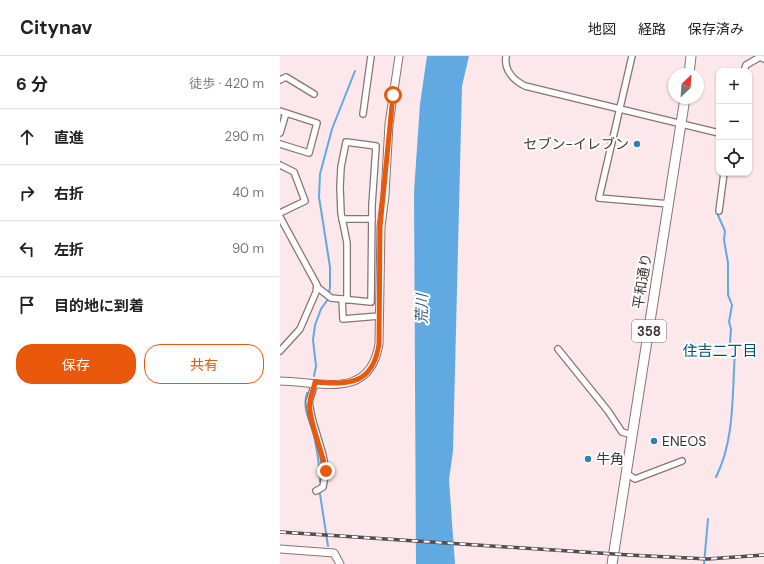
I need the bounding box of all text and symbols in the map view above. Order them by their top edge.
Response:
text: Citynav [20,15,92,40]
text: 地図 [588,20,616,38]
text: 経路 [638,20,666,38]
text: 保存済み [688,20,744,38]
north arrow [668,68,704,104]
map controls [716,68,752,176]
button: + [716,68,752,104]
text: 6 分 [16,73,48,95]
text: 徒歩 · 420 m [189,75,264,92]
route start [384,86,402,104]
button: − [716,104,752,140]
icon: ahead [16,126,38,148]
text: 直進 [54,128,84,148]
text: 290 m [225,128,264,145]
place label: セブン-イレブン [523,135,629,153]
marker: セブン-イレブン [632,139,642,149]
button: locate [716,140,752,176]
icon: right [16,182,38,204]
text: 右折 [54,184,84,204]
text: 40 m [232,184,264,201]
icon: left [16,238,38,260]
text: 左折 [54,240,84,260]
text: 90 m [232,240,264,257]
street label: 平和通り [629,252,655,310]
water label: 荒川 [412,292,432,324]
icon: arrive [16,294,38,316]
text: 目的地に到着 [54,296,144,316]
road number: 358 [632,320,666,342]
district label: 住吉二丁目 [682,341,758,361]
button: 保存 [16,344,136,384]
button: 共有 [144,344,264,384]
place label: ENEOS [662,432,706,450]
marker: ENEOS [649,436,659,446]
place label: 牛角 [596,450,624,468]
marker: 牛角 [583,454,593,464]
route end [317,462,335,480]

